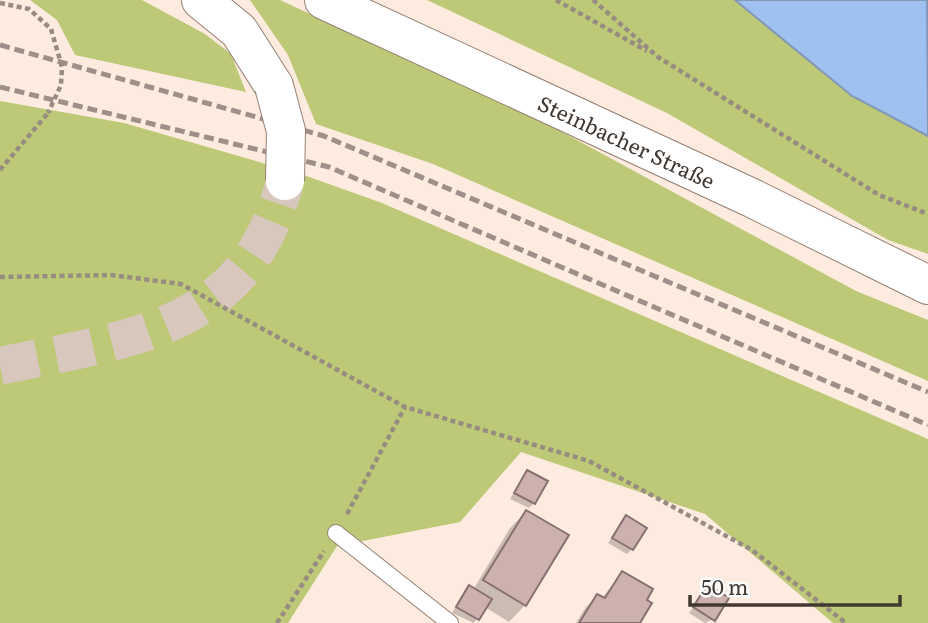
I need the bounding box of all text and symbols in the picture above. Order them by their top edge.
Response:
street label: Steinbacher Straße [534,86,721,195]
scale bar [690,564,900,608]
text: 50 m [701,570,748,601]

